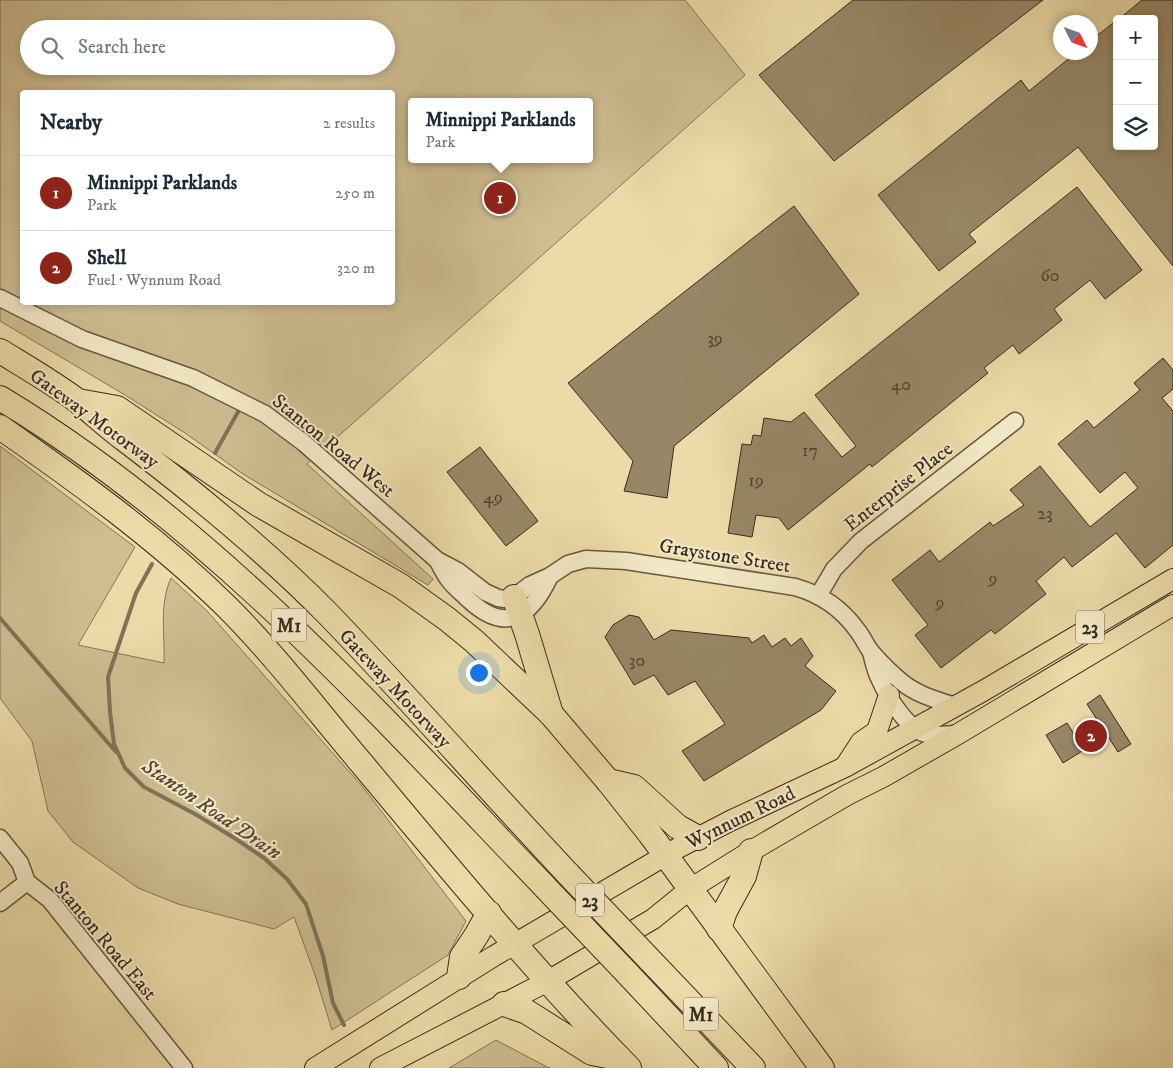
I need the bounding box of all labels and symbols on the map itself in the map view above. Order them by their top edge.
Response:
north arrow [1053,15,1098,60]
pin: 1 [484,179,516,217]
house number: 60 [1040,265,1060,287]
house number: 39 [707,328,723,350]
street label: Gateway Motorway [24,364,164,475]
house number: 40 [891,374,911,396]
street label: Stanton Road West [266,389,400,503]
street label: Enterprise Place [839,437,958,537]
house number: 17 [802,440,818,462]
house number: 19 [748,470,764,492]
house number: 49 [483,487,503,509]
house number: 23 [1037,503,1053,525]
street label: Graystone Street [657,534,792,579]
house number: 9 [988,568,997,590]
house number: 9 [935,592,944,614]
road number: M1 [272,608,306,642]
road number: 23 [1076,610,1104,644]
street label: Gateway Motorway [333,624,457,754]
house number: 30 [629,650,645,672]
your location [466,660,492,686]
pin: 2 [1075,717,1107,755]
water label: Stanton Road Drain [136,753,286,866]
street label: Wynnum Road [681,781,799,856]
street label: Stanton Road East [48,876,162,1006]
road number: 23 [576,884,604,916]
road number: M1 [684,998,718,1030]

